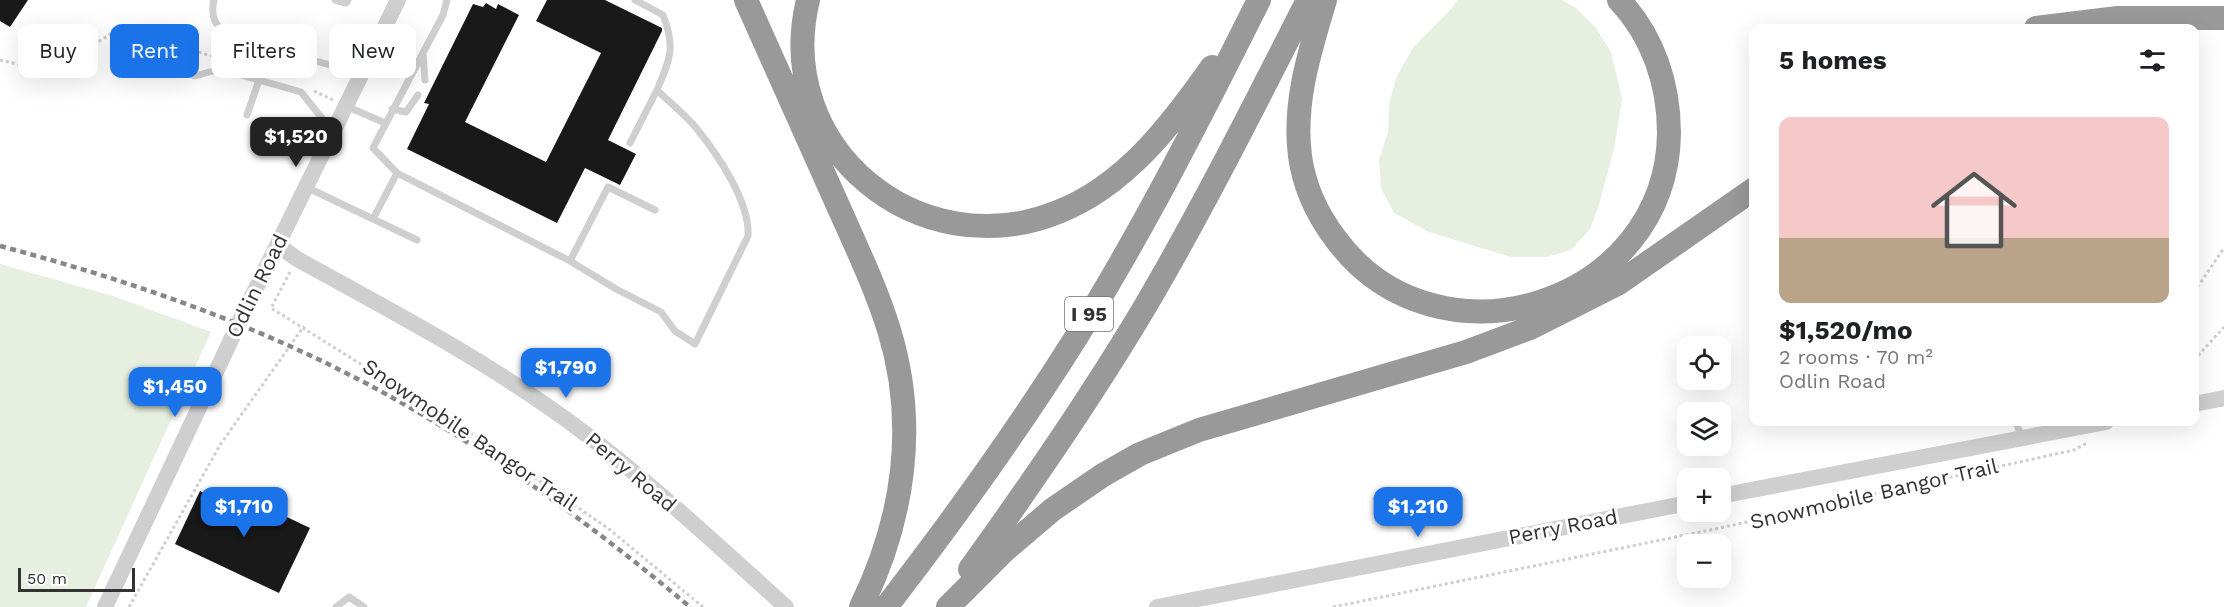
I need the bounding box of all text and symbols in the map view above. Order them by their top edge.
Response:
chip: Buy [18,24,98,78]
chip: Rent [110,24,199,78]
chip: Filters [211,24,317,78]
chip: New [329,24,416,78]
icon: filters [2136,44,2169,77]
text: 5 homes [1779,45,1887,75]
pin: $1,520 [247,117,345,168]
text: $1,520 [264,124,328,148]
icon: home [1920,156,2028,264]
street label: Odlin Road [221,230,292,342]
road number: I 95 [1065,297,1113,331]
text: $1,520/mo [1779,315,1913,345]
map controls [1677,336,1731,588]
button: locate [1677,336,1731,390]
text: 2 rooms · 70 m² [1779,345,1933,369]
pin: $1,790 [517,348,615,399]
street label: Snowmobile Bangor Trail [358,353,583,516]
text: $1,790 [535,355,597,379]
pin: $1,450 [126,367,224,418]
text: Odlin Road [1779,369,1886,393]
text: $1,450 [143,374,207,398]
button: layers [1677,402,1731,456]
street label: Perry Road [581,426,682,517]
street label: Snowmobile Bangor Trail [1747,453,2001,534]
button: + [1677,468,1731,522]
pin: $1,710 [195,487,293,538]
pin: $1,210 [1369,487,1467,538]
text: $1,710 [215,494,273,518]
text: $1,210 [1388,494,1448,518]
street label: Perry Road [1506,504,1620,549]
button: − [1677,534,1731,588]
scale bar [18,565,135,592]
text: 50 m [27,569,67,588]

